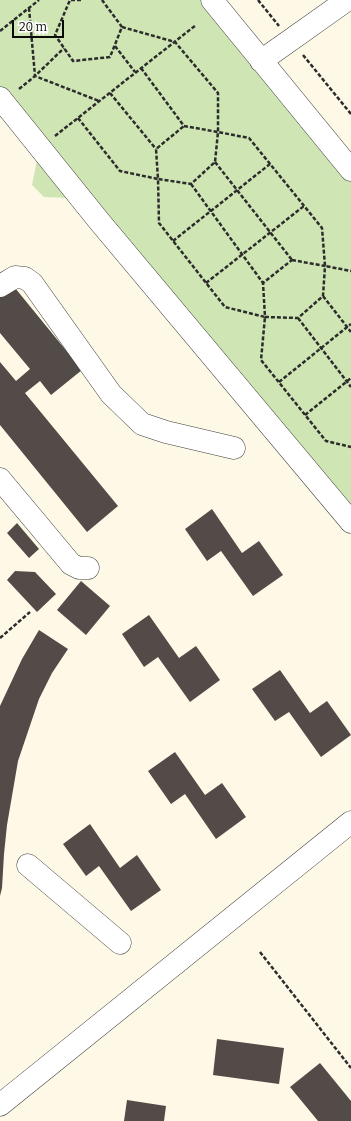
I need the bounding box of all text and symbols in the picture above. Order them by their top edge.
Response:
scale bar [14,12,66,38]
text: 20 m [19,20,47,34]

